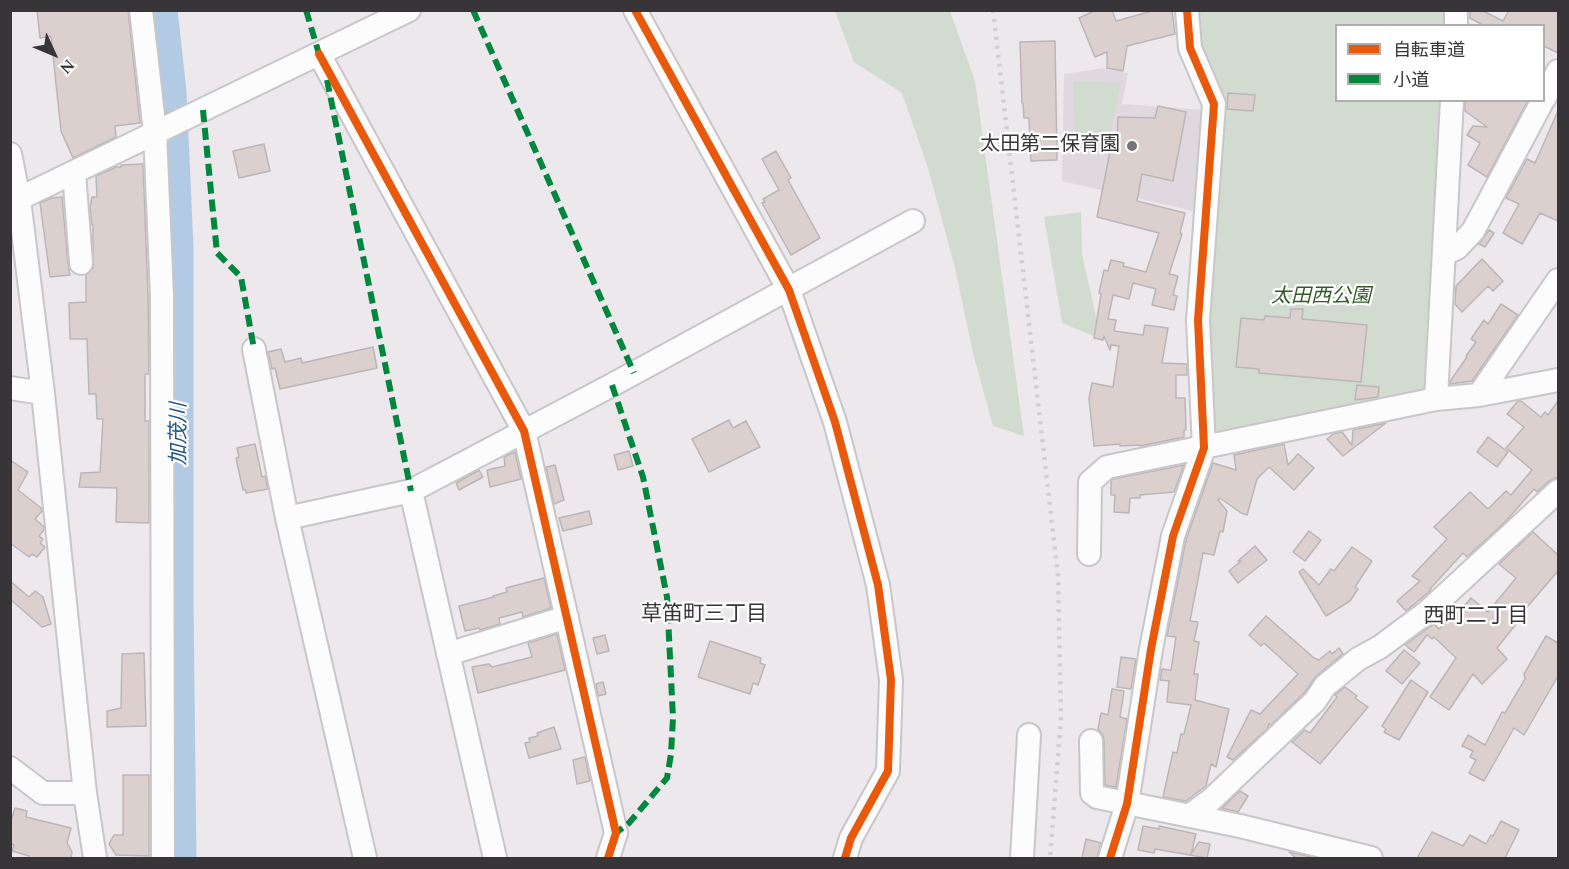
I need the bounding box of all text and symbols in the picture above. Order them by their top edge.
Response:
north arrow [24,24,84,84]
legend [1335,24,1545,102]
text: 自転車道 [1393,37,1465,64]
text: N [54,53,80,80]
text: 小道 [1393,67,1429,94]
place label: 太田第二保育園 [980,134,1120,158]
marker: 太田第二保育園 [1125,139,1139,153]
park label: 太田西公園 [1271,286,1371,310]
water label: 加茂川 [168,403,194,465]
district label: 草笛町三丁目 [641,603,767,629]
district label: 西町二丁目 [1424,605,1528,631]

